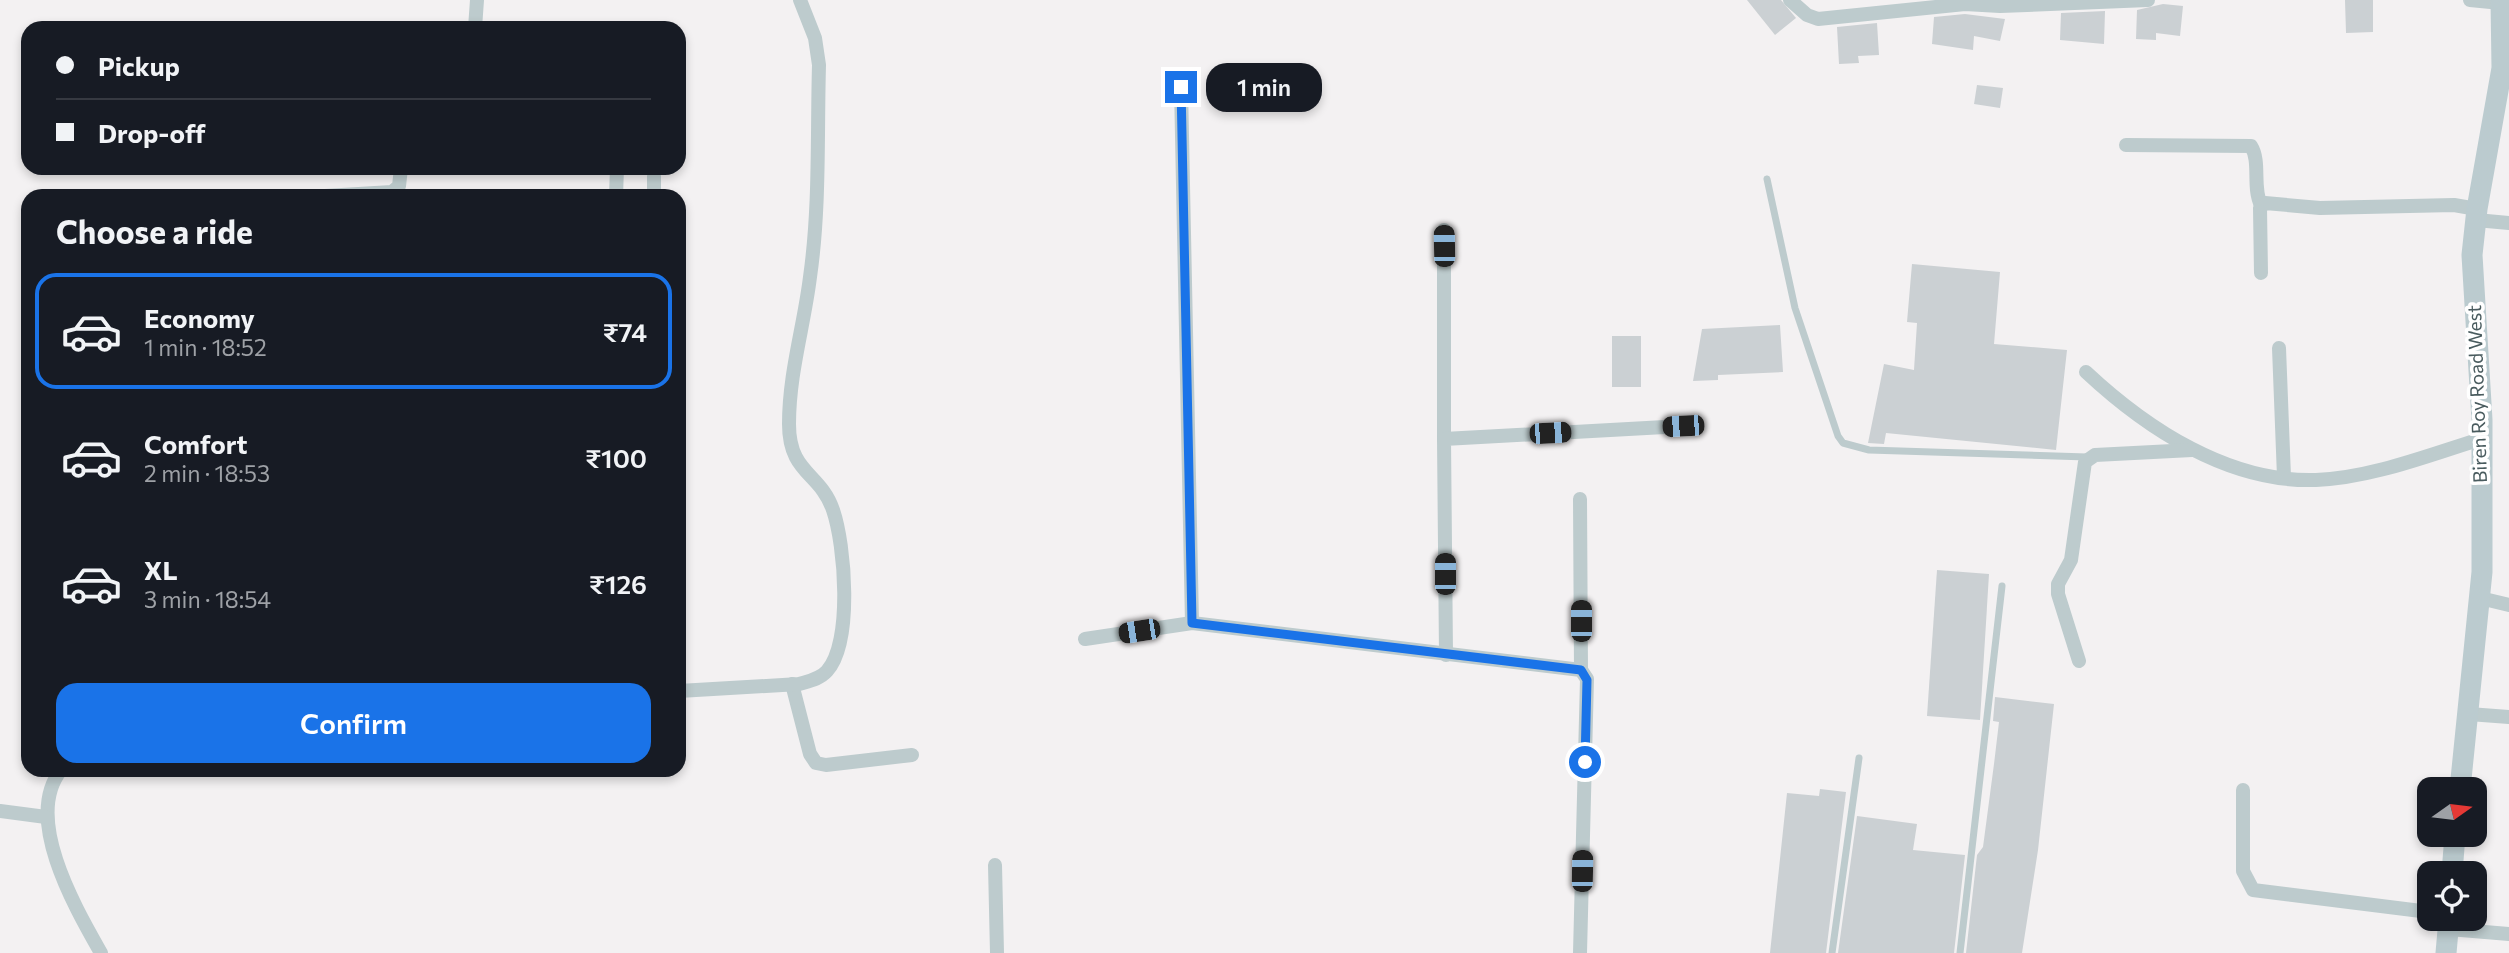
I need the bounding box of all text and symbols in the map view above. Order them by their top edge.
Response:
text: Pickup [98,50,180,81]
callout: 1 min [1206,62,1321,112]
route end [1165,71,1197,103]
text: 1 min [1237,73,1291,101]
text: Drop-off [98,117,205,148]
text: Choose a ride [56,211,253,251]
car [1434,225,1455,267]
icon: car [60,300,123,363]
text: Economy [144,302,255,333]
street label: Biren Roy Road West [2462,304,2491,483]
text: ₹74 [603,316,647,347]
text: 1 min · 18:52 [144,333,267,361]
car [1662,414,1705,438]
car [1529,421,1572,445]
icon: car [60,426,123,489]
text: Comfort [144,428,247,459]
text: ₹100 [585,442,647,473]
text: 2 min · 18:53 [144,459,270,487]
icon: car [60,552,123,615]
car [1435,553,1456,595]
text: XL [144,554,178,585]
text: ₹126 [589,568,647,599]
text: 3 min · 18:54 [144,585,271,613]
car [1571,600,1592,642]
car [1117,617,1162,645]
button: Confirm [56,683,651,763]
route start [1569,746,1601,778]
north arrow [2417,777,2487,847]
map controls [2417,777,2487,931]
car [1572,850,1593,892]
button: locate [2417,861,2487,931]

